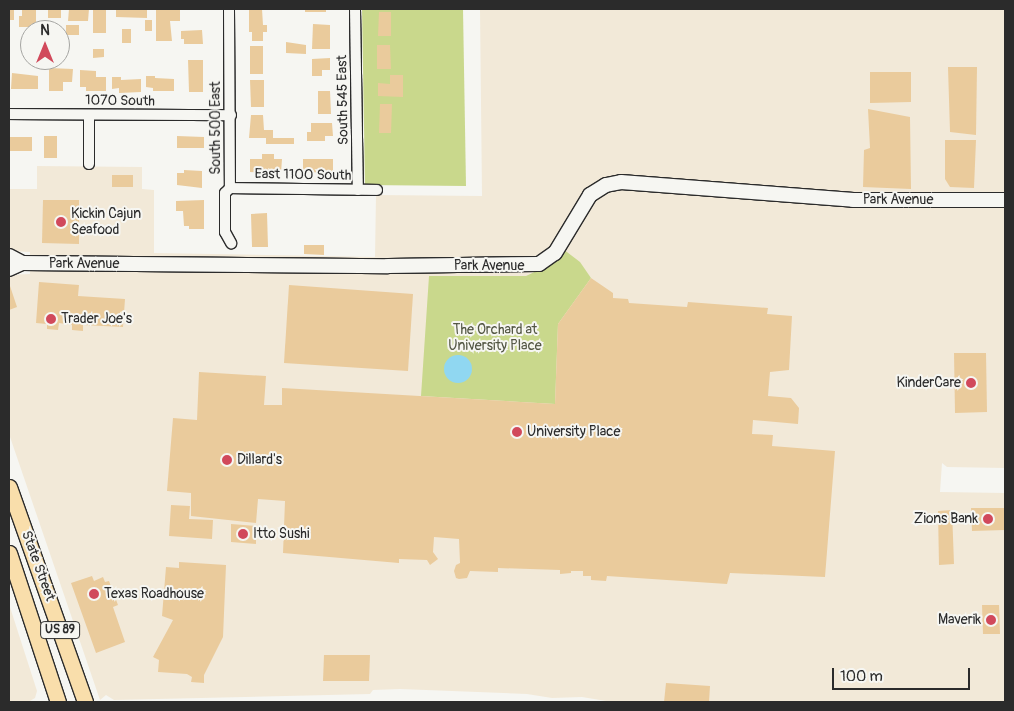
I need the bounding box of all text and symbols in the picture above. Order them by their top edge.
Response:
north arrow [20,20,70,70]
text: N [40,22,50,39]
street label: South 545 East [334,55,352,145]
street label: South 500 East [208,81,224,175]
street label: 1070 South [85,92,155,110]
street label: East 1100 South [254,166,352,184]
street label: Park Avenue [863,192,933,208]
place label: Kickin Cajun Seafood [71,206,141,238]
marker: Kickin Cajun Seafood [55,216,67,228]
street label: Park Avenue [49,256,119,272]
street label: Park Avenue [454,258,524,274]
place label: Trader Joe's [61,311,132,327]
marker: Trader Joe's [45,313,57,325]
park label: The Orchard at University Place [448,322,542,354]
place label: KinderCare [897,375,961,391]
marker: KinderCare [965,377,977,389]
place label: University Place [527,424,620,440]
marker: University Place [511,426,523,438]
place label: Dillard's [237,452,282,468]
marker: Dillard's [221,454,233,466]
place label: Zions Bank [914,511,978,527]
marker: Zions Bank [982,513,994,525]
place label: Itto Sushi [253,526,309,542]
marker: Itto Sushi [237,528,249,540]
street label: State Street [18,529,58,603]
place label: Texas Roadhouse [104,586,204,602]
marker: Texas Roadhouse [88,588,100,600]
place label: Maverik [938,612,981,628]
marker: Maverik [985,614,997,626]
road number: US 89 [40,620,80,640]
scale bar [834,658,972,690]
text: 100 m [840,667,883,686]

